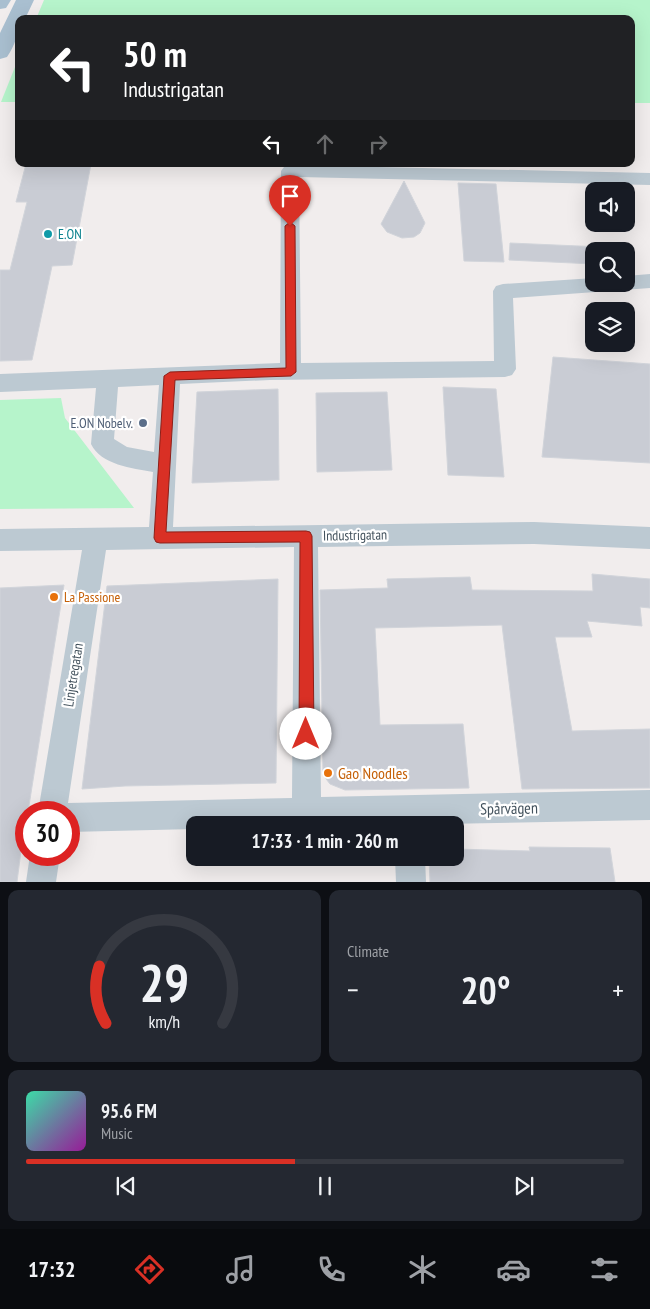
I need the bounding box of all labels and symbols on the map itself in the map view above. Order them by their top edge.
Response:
pin [269,175,311,226]
place label: E.ON [58,225,82,243]
marker: E.ON [42,228,54,240]
place label: E.ON Nobelv. [71,414,133,432]
marker: E.ON Nobelv. [137,417,149,429]
street label: Industrigatan [323,525,387,545]
place label: La Passione [64,588,120,606]
marker: La Passione [48,591,60,603]
street label: Linjetregatan [59,642,87,708]
position arrow [279,707,331,759]
place label: Gao Noodles [338,763,408,783]
marker: Gao Noodles [322,767,334,779]
street label: Spårvägen [480,797,538,819]
speed limit sign: 30 [15,801,80,866]

